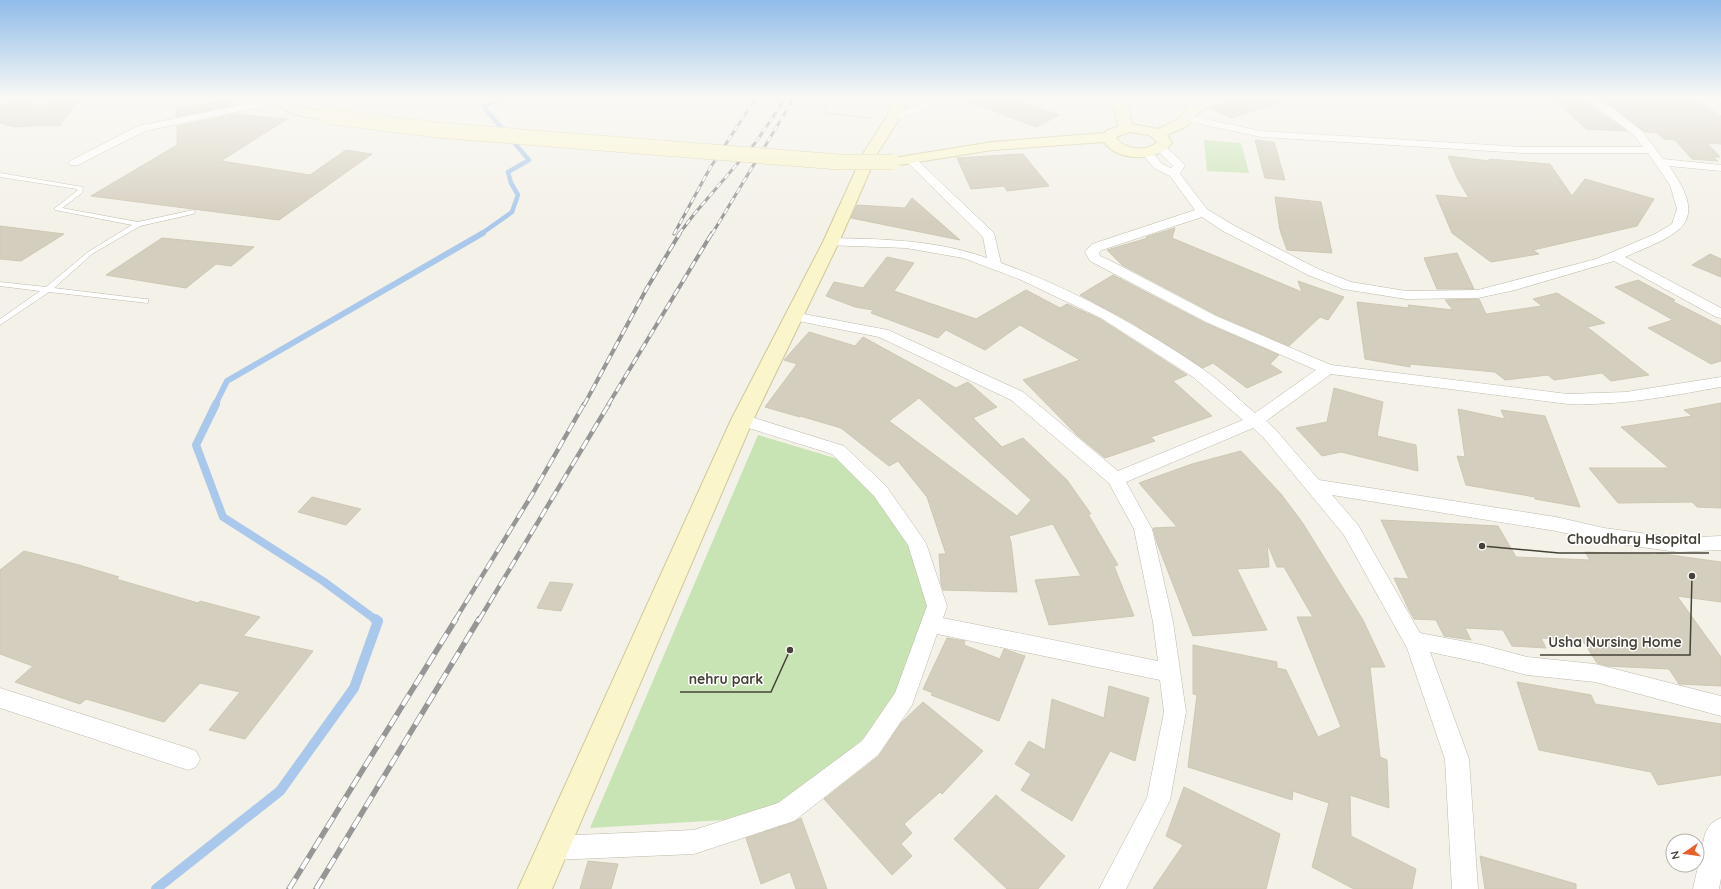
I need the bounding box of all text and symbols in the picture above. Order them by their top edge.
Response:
callout: Choudhary Hsopital [1559,527,1709,553]
text: Choudhary Hsopital [1567,530,1701,548]
callout: Usha Nursing Home [1540,629,1690,655]
text: Usha Nursing Home [1548,633,1682,651]
callout: nehru park [680,666,771,692]
text: nehru park [689,670,763,688]
north arrow [1665,833,1705,873]
text: N [1668,850,1683,861]

